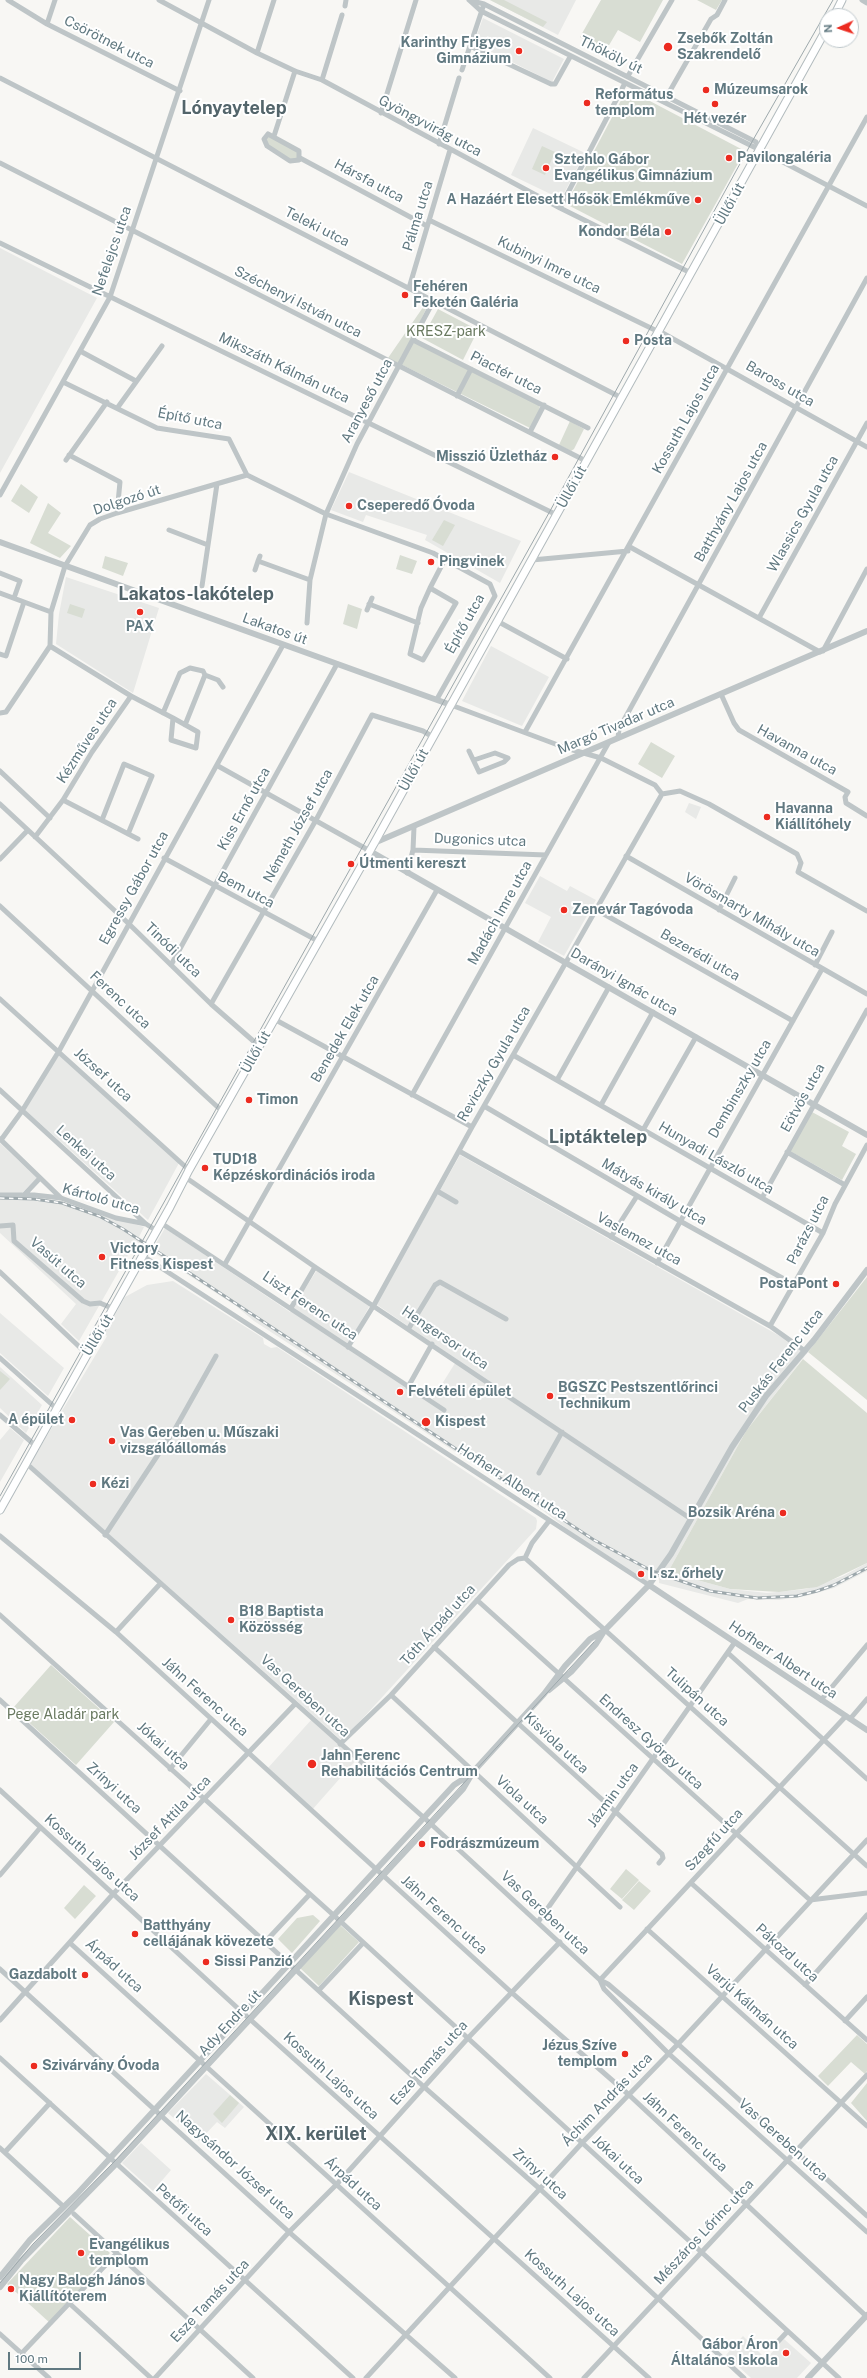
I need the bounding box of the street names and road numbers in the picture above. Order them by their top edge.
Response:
street label: Csörötnek utca [61,12,157,72]
street label: Thököly út [577,33,645,77]
street label: Gyöngyvirág utca [376,92,484,160]
street label: Hársfa utca [331,156,407,206]
street label: Pálma utca [399,179,437,253]
street label: Üllői út [711,180,749,228]
street label: Nefelejcs utca [89,204,135,298]
street label: Teleki utca [282,204,352,250]
street label: Kubinyi Imre utca [495,233,603,297]
street label: Széchenyi István utca [232,263,364,341]
street label: Mikszáth Kálmán utca [216,329,352,407]
street label: Piactér utca [467,348,545,398]
street label: Aranyeső utca [338,356,396,446]
street label: Baross utca [743,358,817,410]
street label: Kossuth Lajos utca [649,361,723,477]
street label: Építő utca [156,405,224,433]
street label: Batthyány Lajos utca [691,439,771,565]
street label: Wlassics Gyula utca [764,453,842,575]
street label: Üllői út [553,463,591,511]
street label: Dolgozó út [91,481,163,519]
street label: Építő utca [442,591,488,657]
street label: Lakatos út [240,609,310,649]
street label: Margó Tivadar utca [555,694,677,758]
street label: Kézműves utca [53,695,121,787]
street label: Havanna utca [754,721,840,779]
street label: Üllői út [395,746,433,794]
street label: Kiss Ernő utca [214,764,274,854]
street label: Németh József utca [260,766,336,886]
street label: Egressy Gábor utca [96,828,172,948]
street label: Dugonics utca [434,830,526,850]
street label: Madách Imre utca [464,858,536,968]
street label: Bem utca [215,868,277,912]
street label: Vörösmarty Mihály utca [681,869,823,961]
street label: Tinódi utca [141,919,205,981]
street label: Bezerédi utca [657,925,743,985]
street label: Darányi Ignác utca [568,945,680,1019]
street label: Ferenc utca [86,968,154,1032]
street label: Benedek Elek utca [307,972,383,1086]
street label: Reviczky Gyula utca [454,1003,534,1125]
street label: Üllői út [237,1028,275,1076]
street label: Dembinszky utca [705,1037,775,1141]
street label: József utca [71,1045,135,1105]
street label: Eötvös utca [777,1061,829,1135]
street label: Hunyadi László utca [655,1118,777,1198]
street label: Lenkei utca [53,1122,119,1184]
street label: Mátyás király utca [598,1155,710,1229]
street label: Kártoló utca [60,1180,142,1218]
street label: Parázs utca [783,1193,833,1267]
street label: Vaslemez utca [594,1209,684,1269]
street label: Vasút utca [26,1234,90,1292]
street label: Liszt Ferenc utca [259,1268,361,1344]
street label: Hengersor utca [398,1303,492,1373]
street label: Puskás Ferenc utca [735,1306,827,1416]
street label: Üllői út [79,1311,117,1359]
street label: Hofherr Albert utca [454,1440,570,1524]
street label: Tóth Árpád utca [397,1581,479,1669]
street label: Hofherr Albert utca [726,1617,840,1703]
street label: Vas Gereben utca [257,1651,353,1741]
street label: Jáhn Ferenc utca [159,1654,251,1740]
street label: Tulipán utca [662,1664,732,1730]
street label: Endresz György utca [595,1691,707,1793]
street label: Kisviola utca [520,1709,592,1777]
street label: Jókai utca [133,1718,193,1774]
street label: Zrínyi utca [83,1759,145,1817]
street label: Jázmin utca [584,1759,642,1831]
street label: József Attila utca [126,1772,214,1864]
street label: Viola utca [492,1772,552,1828]
street label: Szegfű utca [682,1805,746,1875]
street label: Kossuth Lajos utca [41,1811,143,1905]
street label: Vas Gereben utca [497,1868,593,1958]
street label: Jáhn Ferenc utca [398,1872,490,1958]
street label: Pákozd utca [752,1920,822,1986]
street label: Árpád utca [82,1936,146,1996]
street label: Varjú Kálmán utca [702,1961,802,2053]
street label: Ady Endre út [195,1986,265,2060]
street label: Esze Tamás utca [387,2017,471,2109]
street label: Kossuth Lajos utca [280,2029,382,2123]
street label: Áchim András utca [558,2050,656,2150]
street label: Jáhn Ferenc utca [639,2088,731,2176]
street label: Vas Gereben utca [735,2095,831,2185]
street label: Nagysándor József utca [172,2107,298,2223]
street label: Jókai utca [589,2132,647,2188]
street label: Zrínyi utca [509,2145,571,2203]
street label: Árpád utca [321,2154,385,2214]
street label: Mészáros Lőrinc utca [651,2176,757,2288]
street label: Petőfi utca [152,2180,216,2240]
street label: Kossuth Lajos utca [521,2246,623,2340]
street label: Esze Tamás utca [167,2256,253,2346]

